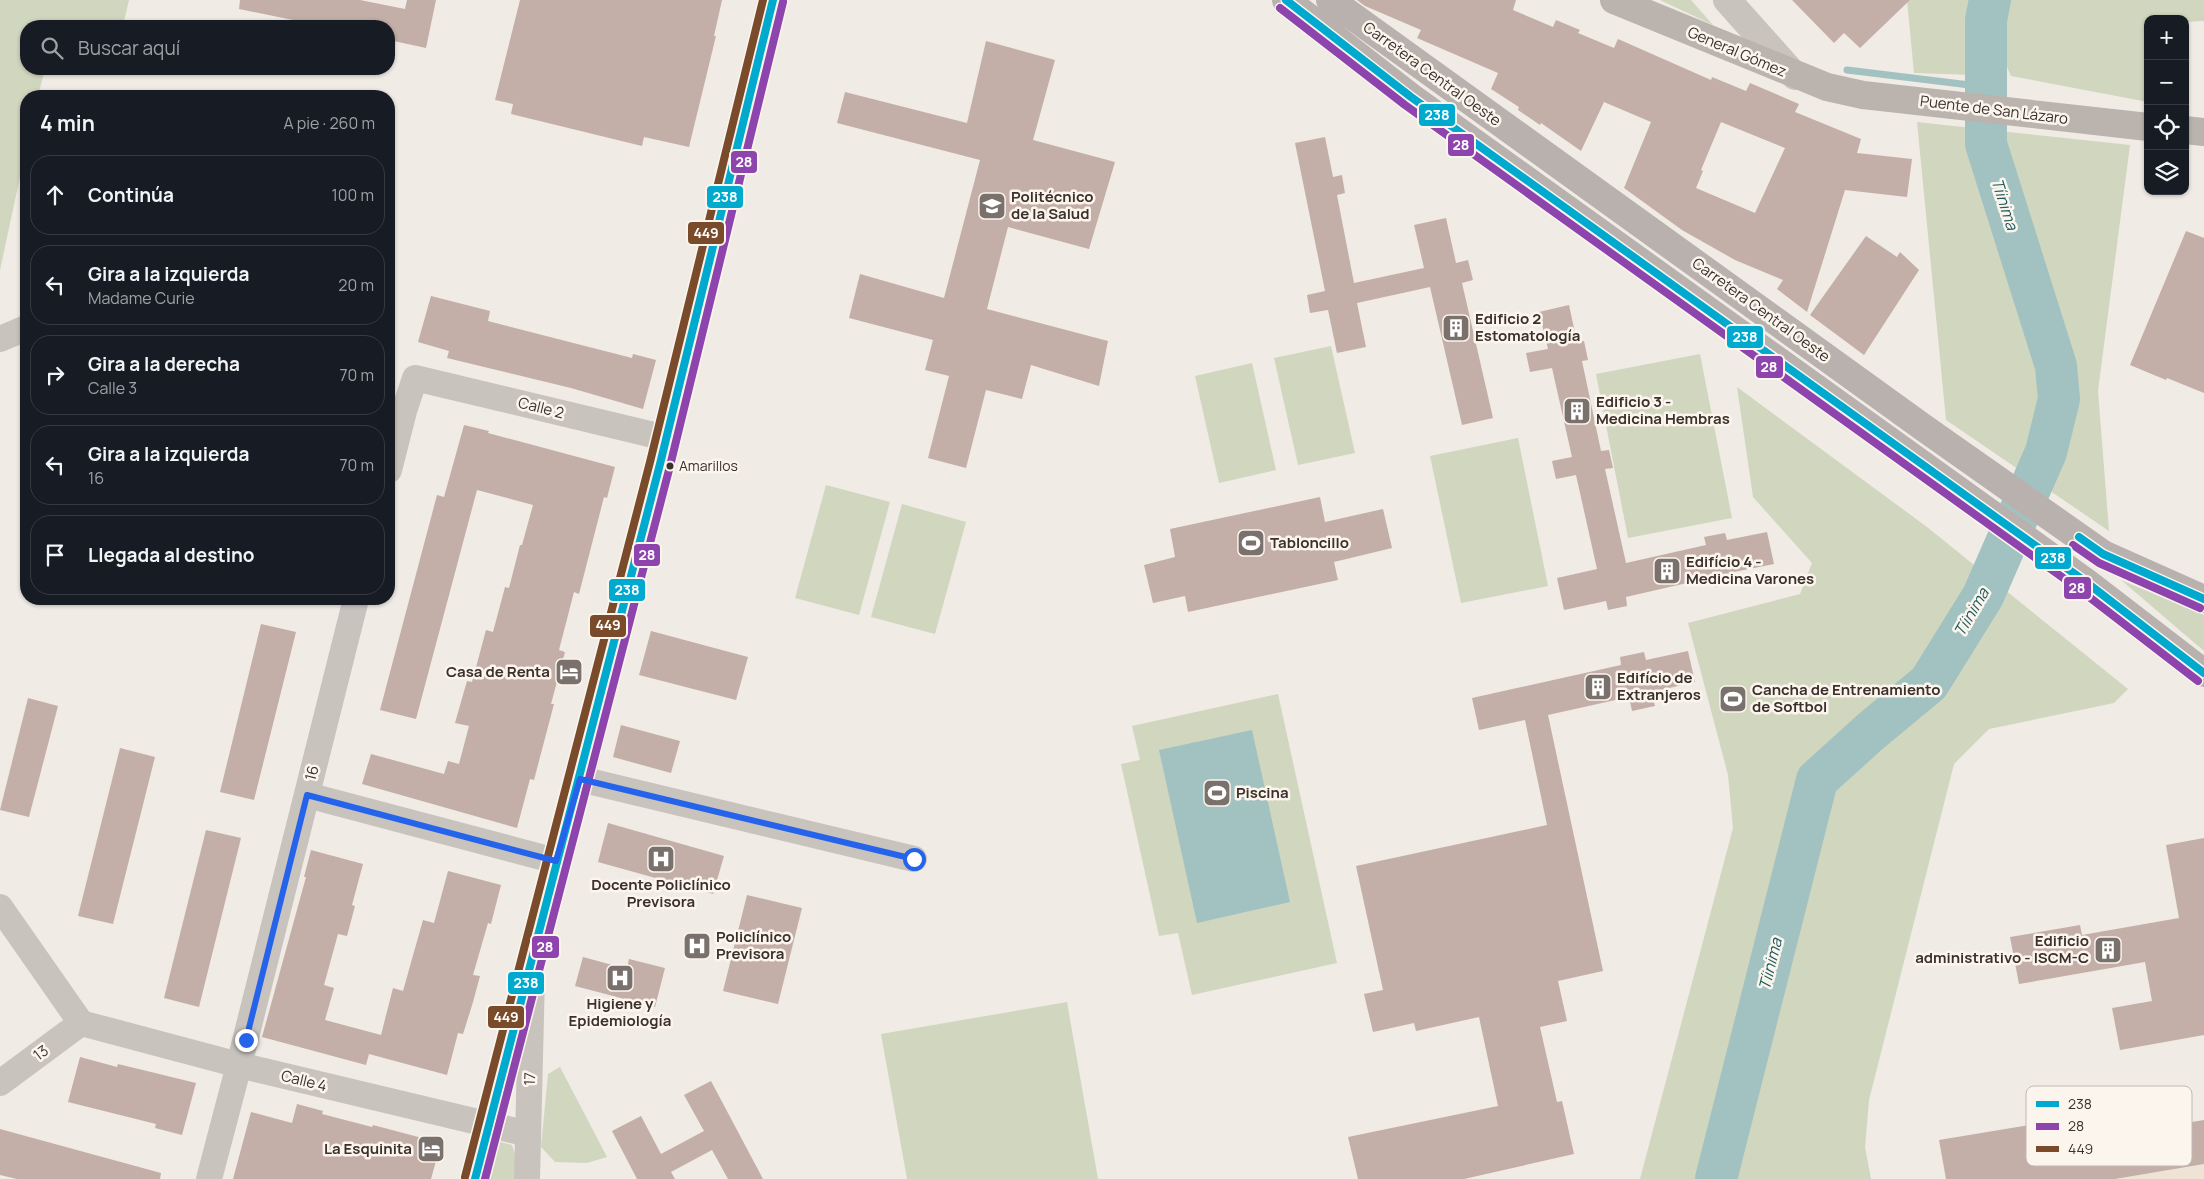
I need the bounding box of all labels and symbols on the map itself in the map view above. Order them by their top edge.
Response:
street label: Carretera Central Oeste [1359,16,1506,131]
street label: General Gómez [1685,21,1790,82]
street label: Puente de San Lázaro [1919,90,2069,129]
line badge: 238 [1418,103,1456,127]
text: 238 [1424,105,1450,124]
line badge: 28 [1447,133,1475,157]
text: 28 [1453,135,1469,154]
line badge: 28 [730,150,758,174]
text: 28 [736,152,752,171]
water label: Tíinima [1986,176,2024,234]
line badge: 238 [706,185,744,209]
place label: Politécnico de la Salud [1011,186,1094,224]
text: 238 [712,187,738,206]
school or university icon: Politécnico de la Salud [977,191,1007,221]
line badge: 449 [687,221,725,245]
text: 449 [693,223,719,242]
street label: Carretera Central Oeste [1688,252,1835,367]
place label: Edificio 2 Estomatología [1475,308,1580,346]
building icon: Edificio 2 Estomatología [1441,313,1471,343]
line badge: 238 [1726,325,1764,349]
text: 238 [1732,327,1758,346]
line badge: 28 [1755,355,1784,379]
text: 28 [1761,357,1777,376]
place label: Edificio 3 - Medicina Hembras [1596,391,1730,429]
street label: Calle 2 [516,392,566,423]
building icon: Edificio 3 - Medicina Hembras [1562,396,1592,426]
place label: Amarillos [679,456,738,475]
marker: Amarillos [665,461,675,471]
sports icon: Tabloncillo [1236,528,1266,558]
place label: Tabloncillo [1270,532,1349,553]
line badge: 28 [633,543,661,567]
text: 28 [639,545,655,564]
line badge: 238 [2034,546,2072,570]
text: 238 [2040,548,2066,567]
place label: Edifício 4 - Medicina Varones [1686,551,1814,589]
building icon: Edifício 4 - Medicina Varones [1652,556,1682,586]
line badge: 28 [2063,576,2092,600]
line badge: 238 [608,578,646,602]
text: 28 [2069,578,2085,597]
text: 238 [614,580,640,599]
water label: Tíinima [1948,583,1994,640]
line badge: 449 [589,614,627,638]
text: 449 [595,615,621,634]
hotel icon: Casa de Renta [554,657,584,687]
place label: Casa de Renta [446,661,550,682]
place label: Edifício de Extranjeros [1617,667,1701,705]
building icon: Edifício de Extranjeros [1583,672,1613,702]
place label: Cancha de Entrenamiento de Softbol [1752,679,1940,717]
sports icon: Cancha de Entrenamiento de Softbol [1718,684,1748,714]
street label: 16 [299,763,324,783]
sports icon: Piscina [1202,778,1232,808]
place label: Piscina [1236,782,1289,803]
hospital icon: Docente Policlínico Previsora [646,844,676,874]
route start [903,848,926,871]
place label: Docente Policlínico Previsora [591,874,731,912]
place label: Policlínico Previsora [716,926,791,964]
place label: Edificio administrativo - ISCM-C [1915,930,2089,968]
hospital icon: Policlínico Previsora [682,931,712,961]
line badge: 28 [531,935,560,959]
water label: Tíinima [1753,935,1787,992]
building icon: Edificio administrativo - ISCM-C [2093,935,2123,965]
text: 28 [537,937,553,956]
hospital icon: Higiene y Epidemiología [605,963,635,993]
line badge: 238 [507,971,545,995]
text: 238 [513,973,539,992]
place label: Higiene y Epidemiología [569,993,671,1031]
line badge: 449 [487,1005,525,1029]
text: 449 [493,1007,519,1026]
route end [235,1029,258,1052]
street label: 13 [29,1040,53,1065]
street label: Calle 4 [279,1065,329,1096]
street label: 17 [519,1072,540,1086]
legend [2026,1086,2192,1166]
text: 238 [2068,1094,2092,1113]
text: 28 [2068,1116,2084,1135]
hotel icon: La Esquinita [416,1134,446,1164]
place label: La Esquinita [324,1138,412,1159]
text: 449 [2068,1139,2093,1158]

